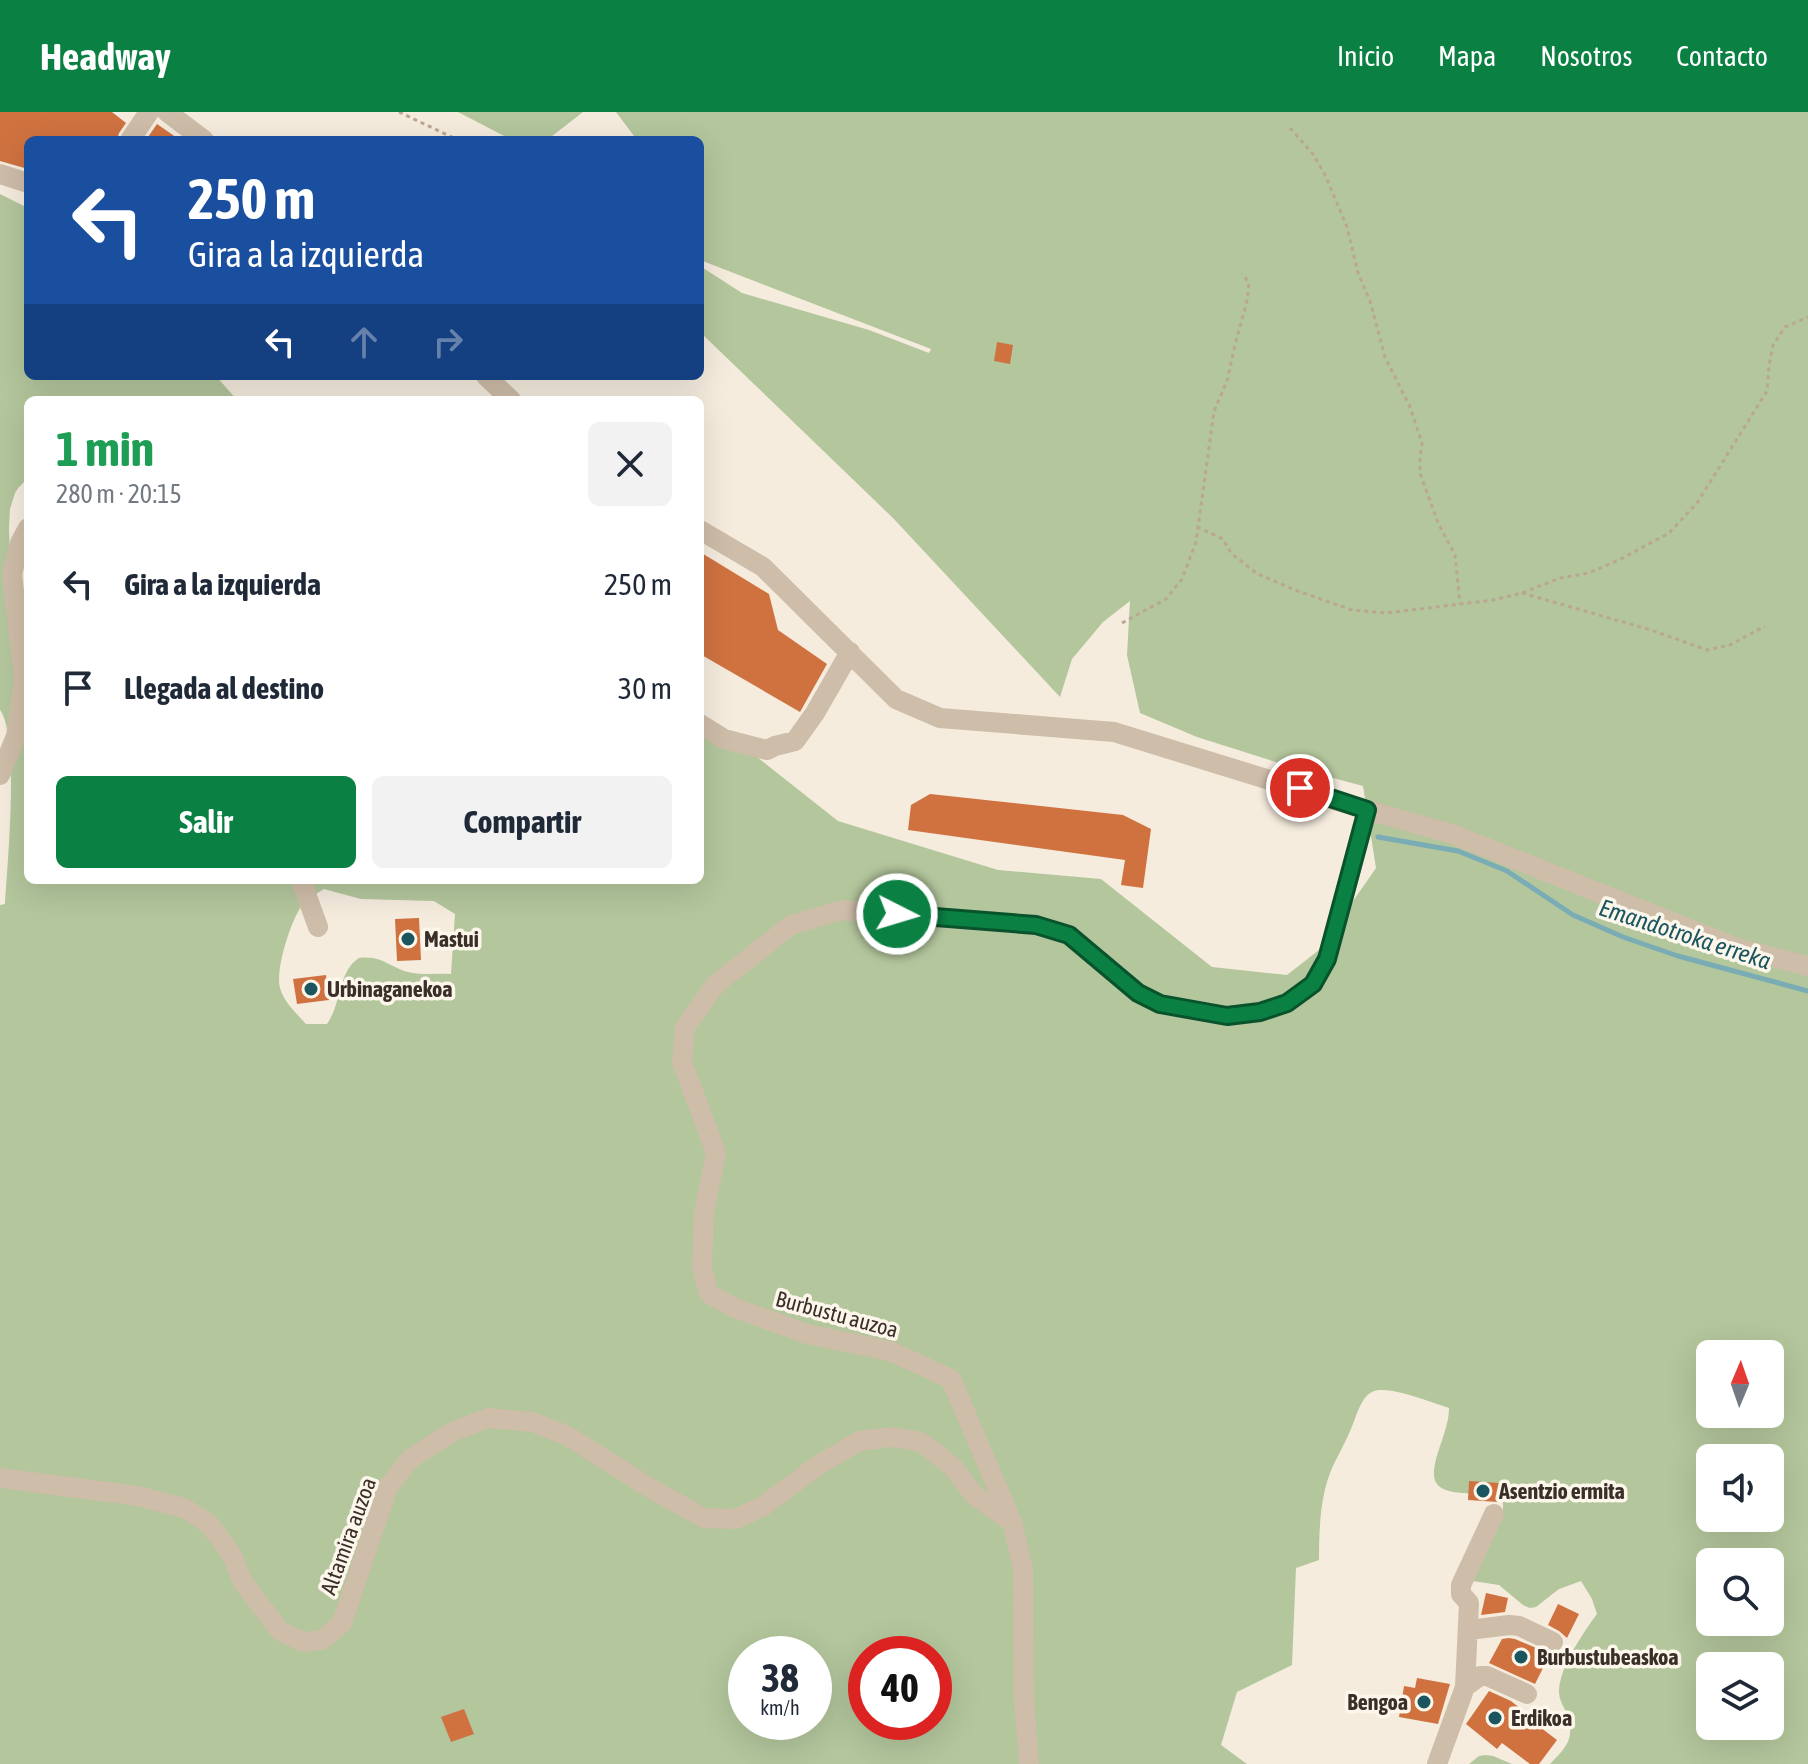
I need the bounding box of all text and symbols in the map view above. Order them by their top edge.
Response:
text: Headway [40,35,171,78]
text: Inicio [1337,40,1394,72]
text: Mapa [1438,40,1496,72]
text: Nosotros [1540,40,1632,72]
text: Contacto [1676,40,1768,72]
text: 250 m [188,167,315,231]
icon: left [56,168,160,272]
text: Gira a la izquierda [188,233,424,275]
icon: left [258,320,302,364]
icon: ahead [342,320,386,364]
icon: right [426,320,470,364]
text: 1 min [56,421,154,476]
button: close [588,422,672,506]
text: 280 m · 20:15 [56,479,182,509]
icon: left [56,562,100,606]
text: Gira a la izquierda [124,567,321,601]
text: 250 m [604,567,672,601]
icon: arrive [56,666,100,710]
text: Llegada al destino [124,671,324,705]
text: 30 m [618,671,672,705]
pin [1266,754,1334,822]
icon: arrive [1278,766,1322,810]
button: Salir [56,776,356,868]
button: Compartir [372,776,672,868]
position arrow [855,872,939,956]
water label: Emandotroka erreka [1596,894,1774,974]
place label: Mastui [424,926,479,952]
marker: Mastui [399,930,417,948]
place label: Urbinaganekoa [327,976,453,1002]
marker: Urbinaganekoa [302,980,320,998]
street label: Burbustu auzoa [773,1285,901,1343]
north arrow [1696,1340,1784,1428]
map controls [1696,1340,1784,1740]
button: sound [1696,1444,1784,1532]
street label: Altamira auzoa [315,1474,381,1598]
place label: Asentzio ermita [1498,1478,1625,1504]
marker: Asentzio ermita [1474,1482,1492,1500]
button: search [1696,1548,1784,1636]
speed limit sign: 40 [848,1636,952,1740]
place label: Burbustubeaskoa [1537,1644,1679,1670]
marker: Burbustubeaskoa [1512,1648,1530,1666]
button: layers [1696,1652,1784,1740]
text: 38 [761,1655,799,1700]
place label: Bengoa [1347,1689,1408,1715]
marker: Bengoa [1415,1693,1433,1711]
text: km/h [760,1696,800,1719]
place label: Erdikoa [1511,1705,1572,1731]
marker: Erdikoa [1486,1709,1504,1727]

